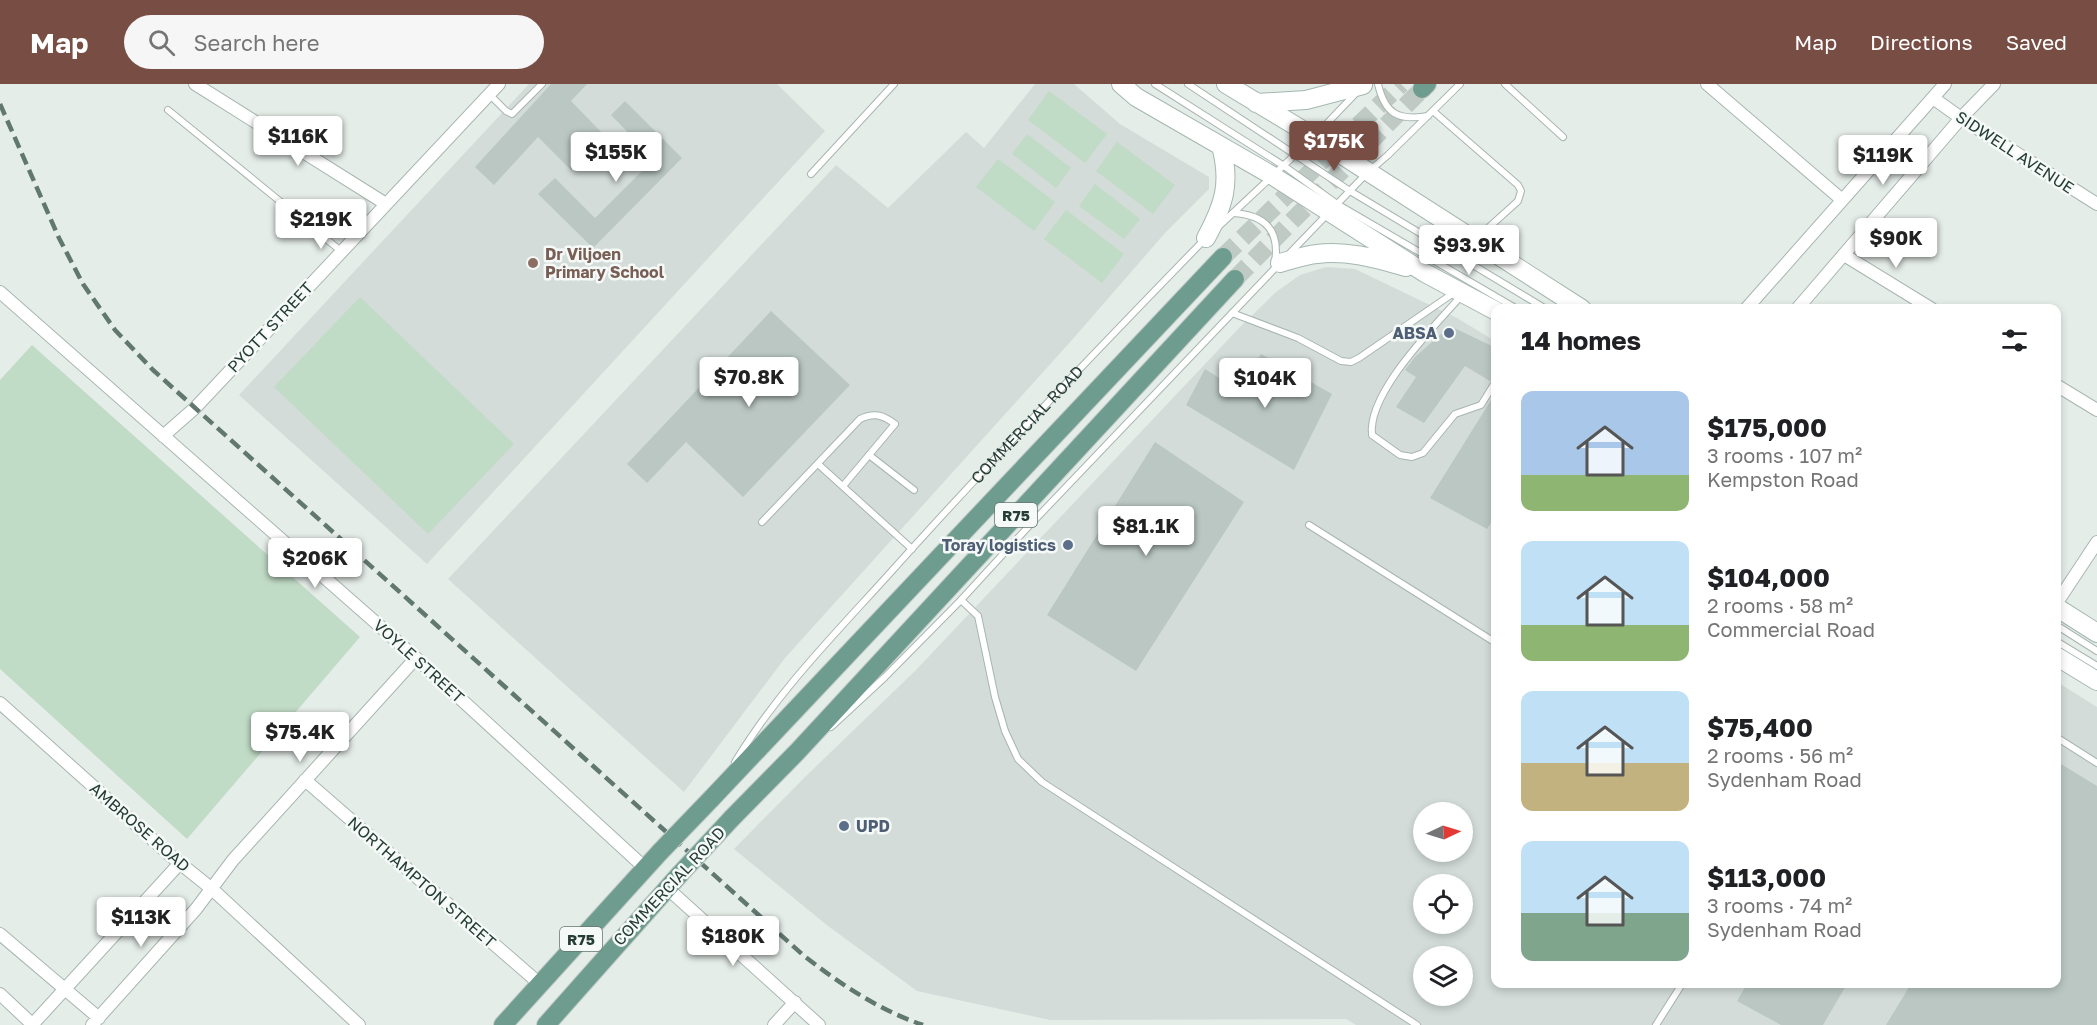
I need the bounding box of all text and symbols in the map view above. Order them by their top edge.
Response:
search box [124,15,544,69]
text: Map [30,26,88,59]
icon: search [145,26,178,59]
text: Search here [193,29,319,56]
text: Map [1794,29,1837,55]
text: Directions [1870,29,1973,55]
text: Saved [2006,29,2067,55]
street label: SIDWELL AVENUE [1952,106,2078,198]
pin: $116K [256,116,340,167]
pin: $175K [1292,121,1376,172]
text: $116K [267,123,329,147]
text: $175K [1303,128,1365,152]
pin: $155K [574,132,658,183]
pin: $119K [1841,135,1925,186]
text: $155K [585,139,647,163]
text: $119K [1852,142,1914,166]
pin: $219K [279,199,363,250]
text: $219K [289,206,353,230]
pin: $90K [1860,218,1932,269]
pin: $93.9K [1420,225,1518,276]
text: $90K [1869,225,1923,249]
text: $93.9K [1433,232,1505,256]
place label: Dr Viljoen Primary School [545,244,665,282]
marker: Dr Viljoen Primary School [526,256,540,270]
street label: PYOTT STREET [223,277,317,376]
place label: ABSA [1392,323,1438,343]
icon: filters [1998,324,2031,357]
text: 14 homes [1521,325,1641,356]
marker: ABSA [1442,326,1456,340]
pin: $70.8K [700,357,798,408]
pin: $104K [1223,358,1307,409]
street label: COMMERCIAL ROAD [967,361,1088,488]
text: $70.8K [714,364,785,388]
text: $104K [1233,365,1297,389]
text: $175,000 [1707,412,1827,443]
icon: home [1569,415,1641,487]
text: 3 rooms · 107 m² [1707,443,1862,467]
text: Kempston Road [1707,467,1859,491]
road number: R75 [995,503,1037,527]
pin: $81.1K [1097,506,1195,557]
text: $81.1K [1112,513,1180,537]
place label: Toray logistics [942,535,1056,555]
pin: $206K [273,538,357,589]
marker: Toray logistics [1061,538,1075,552]
text: $206K [282,545,348,569]
text: $104,000 [1707,562,1830,593]
icon: home [1569,565,1641,637]
text: 2 rooms · 58 m² [1707,593,1853,617]
street label: VOYLE STREET [369,615,469,707]
text: Commercial Road [1707,617,1875,641]
pin: $75.4K [251,712,349,763]
text: $75,400 [1707,712,1813,743]
icon: home [1569,715,1641,787]
text: $75.4K [265,719,335,743]
text: 2 rooms · 56 m² [1707,743,1853,767]
text: Sydenham Road [1707,767,1862,791]
street label: AMBROSE ROAD [86,778,194,876]
north arrow [1413,802,1473,862]
map controls [1413,802,1473,1006]
street label: NORTHAMPTON STREET [344,812,500,952]
place label: UPD [856,816,890,836]
marker: UPD [837,819,851,833]
street label: COMMERCIAL ROAD [609,823,729,949]
text: $113,000 [1707,862,1826,893]
icon: home [1569,865,1641,937]
button: locate [1413,874,1473,934]
text: 3 rooms · 74 m² [1707,893,1852,917]
pin: $113K [99,897,183,948]
text: $113K [111,904,171,928]
pin: $180K [691,916,775,967]
text: Sydenham Road [1707,917,1862,941]
text: $180K [701,923,765,947]
road number: R75 [560,927,602,951]
button: layers [1413,946,1473,1006]

